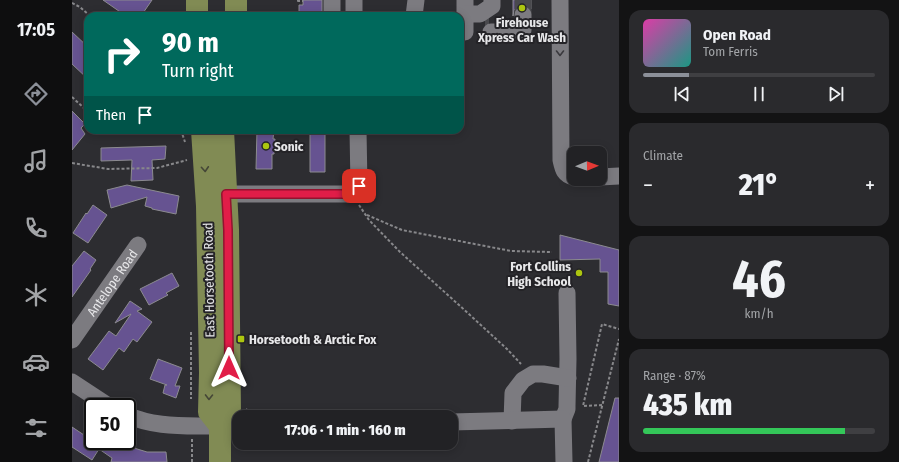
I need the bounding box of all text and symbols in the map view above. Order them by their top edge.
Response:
marker: Firehouse Xpress Car Wash [517,3,527,13]
place label: Firehouse Xpress Car Wash [477,15,566,45]
text: 17:05 [17,19,55,41]
text: 90 m [162,26,219,59]
text: Open Road [703,26,771,44]
icon: right [96,28,148,80]
text: Tom Ferris [703,44,758,59]
one-way arrow [556,50,564,56]
text: Turn right [162,60,234,82]
icon: directions [22,80,50,108]
icon: previous [671,83,693,105]
icon: pause [748,83,770,105]
icon: next [825,83,847,105]
icon: arrive [134,104,156,126]
text: Then [96,106,126,124]
place label: Sonic [274,139,304,154]
marker: Sonic [261,141,271,151]
north arrow [567,146,607,186]
map controls [567,146,607,186]
icon: music [22,147,50,175]
text: Climate [643,148,683,163]
one-way arrow [200,166,209,172]
text: 21° [739,167,779,203]
pin [342,169,376,203]
text: − [643,172,653,199]
text: + [865,172,875,199]
icon: arrive [348,175,370,197]
icon: phone [22,214,50,242]
street label: East Horsetooth Road [200,222,218,338]
street label: Antelope Road [84,246,140,319]
text: 46 [732,248,786,311]
place label: Fort Collins High School [507,259,571,289]
marker: Fort Collins High School [574,268,584,278]
icon: climate [22,281,50,309]
text: km/h [745,306,774,321]
place label: Horsetooth & Arctic Fox [249,332,377,347]
marker: Horsetooth & Arctic Fox [236,334,246,344]
position arrow [208,347,250,389]
icon: car [22,348,50,376]
text: Range · 87% [643,368,706,383]
text: 435 km [643,387,732,423]
one-way arrow [205,394,214,400]
speed limit sign: 50 [84,398,136,450]
icon: filters [22,414,50,442]
text: 17:06 · 1 min · 160 m [284,421,406,439]

